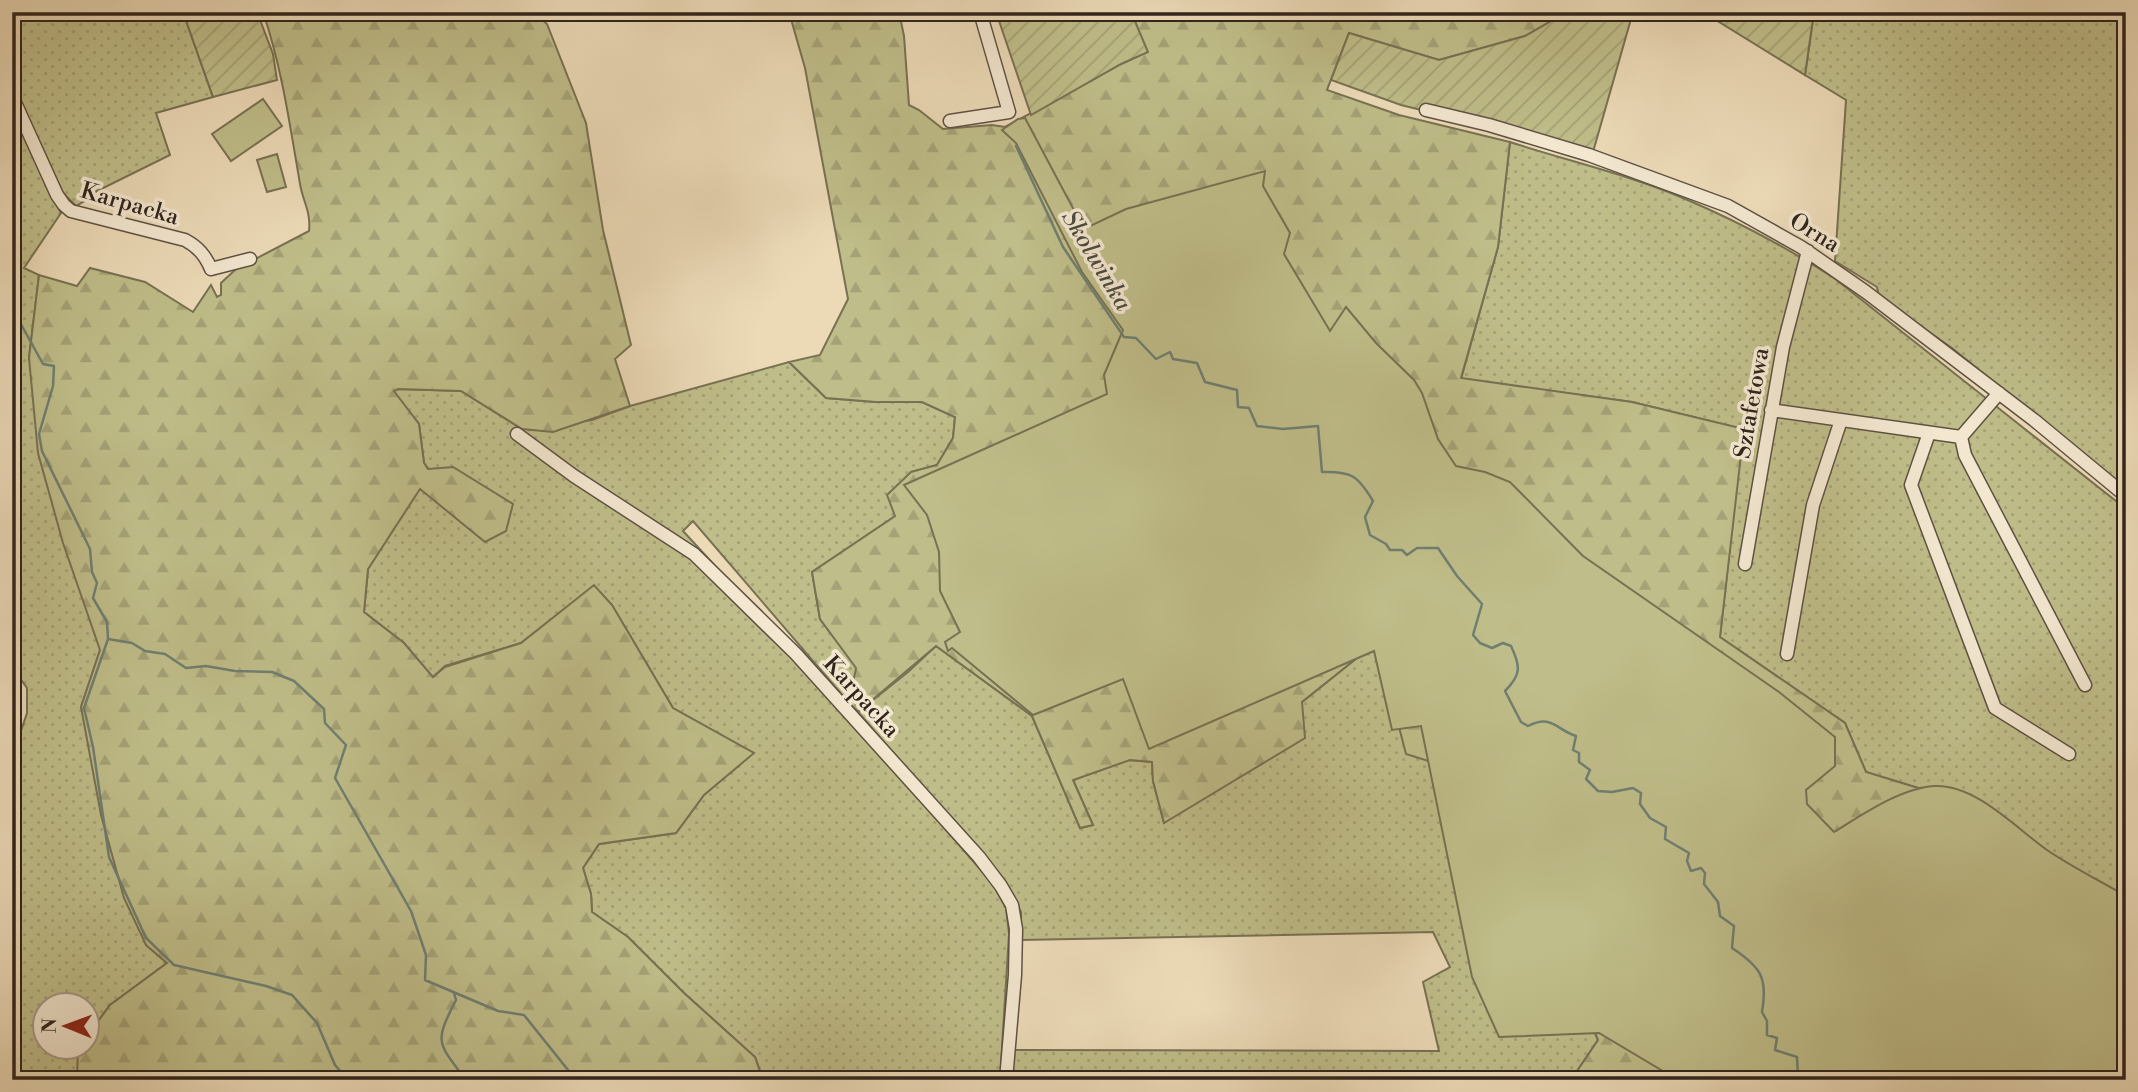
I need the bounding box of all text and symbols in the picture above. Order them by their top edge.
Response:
street label: Karpacka [77,177,182,231]
water label: Skolwinka [1054,205,1138,317]
street label: Orna [1784,207,1845,259]
street label: Sztafetowa [1728,345,1776,461]
street label: Karpacka [817,650,906,744]
north arrow [32,990,102,1060]
text: N [38,1018,62,1033]

